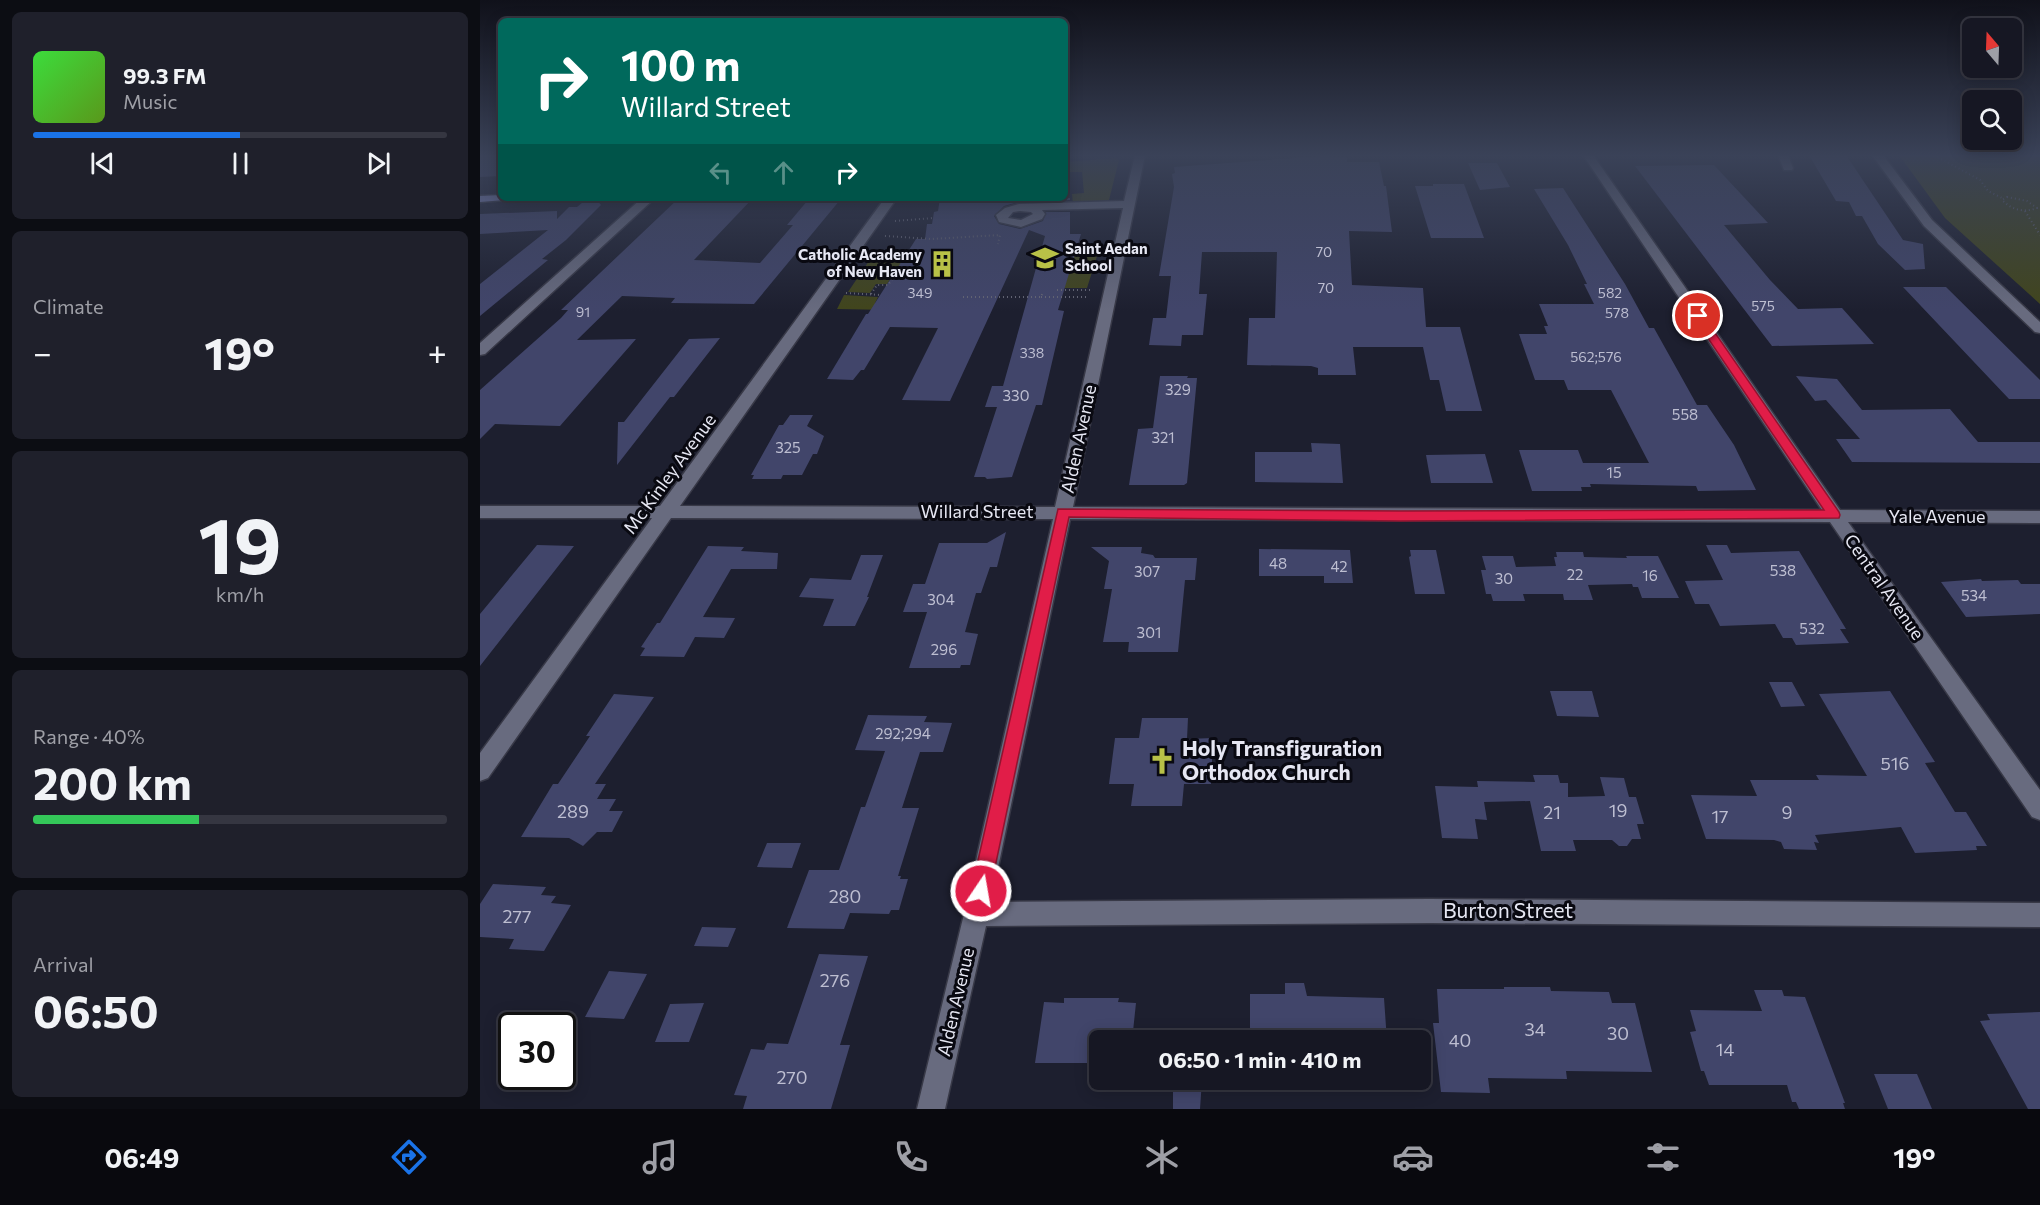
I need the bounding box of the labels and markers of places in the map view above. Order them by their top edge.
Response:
place label: Saint Aedan School [1065,239,1148,274]
school or university icon: Saint Aedan School [1030,243,1060,273]
place label: Catholic Academy of New Haven [798,245,923,280]
building icon: Catholic Academy of New Haven [927,249,957,279]
pin [1672,290,1723,341]
place label: Holy Transfiguration Orthodox Church [1182,735,1382,784]
church icon: Holy Transfiguration Orthodox Church [1147,746,1177,776]

